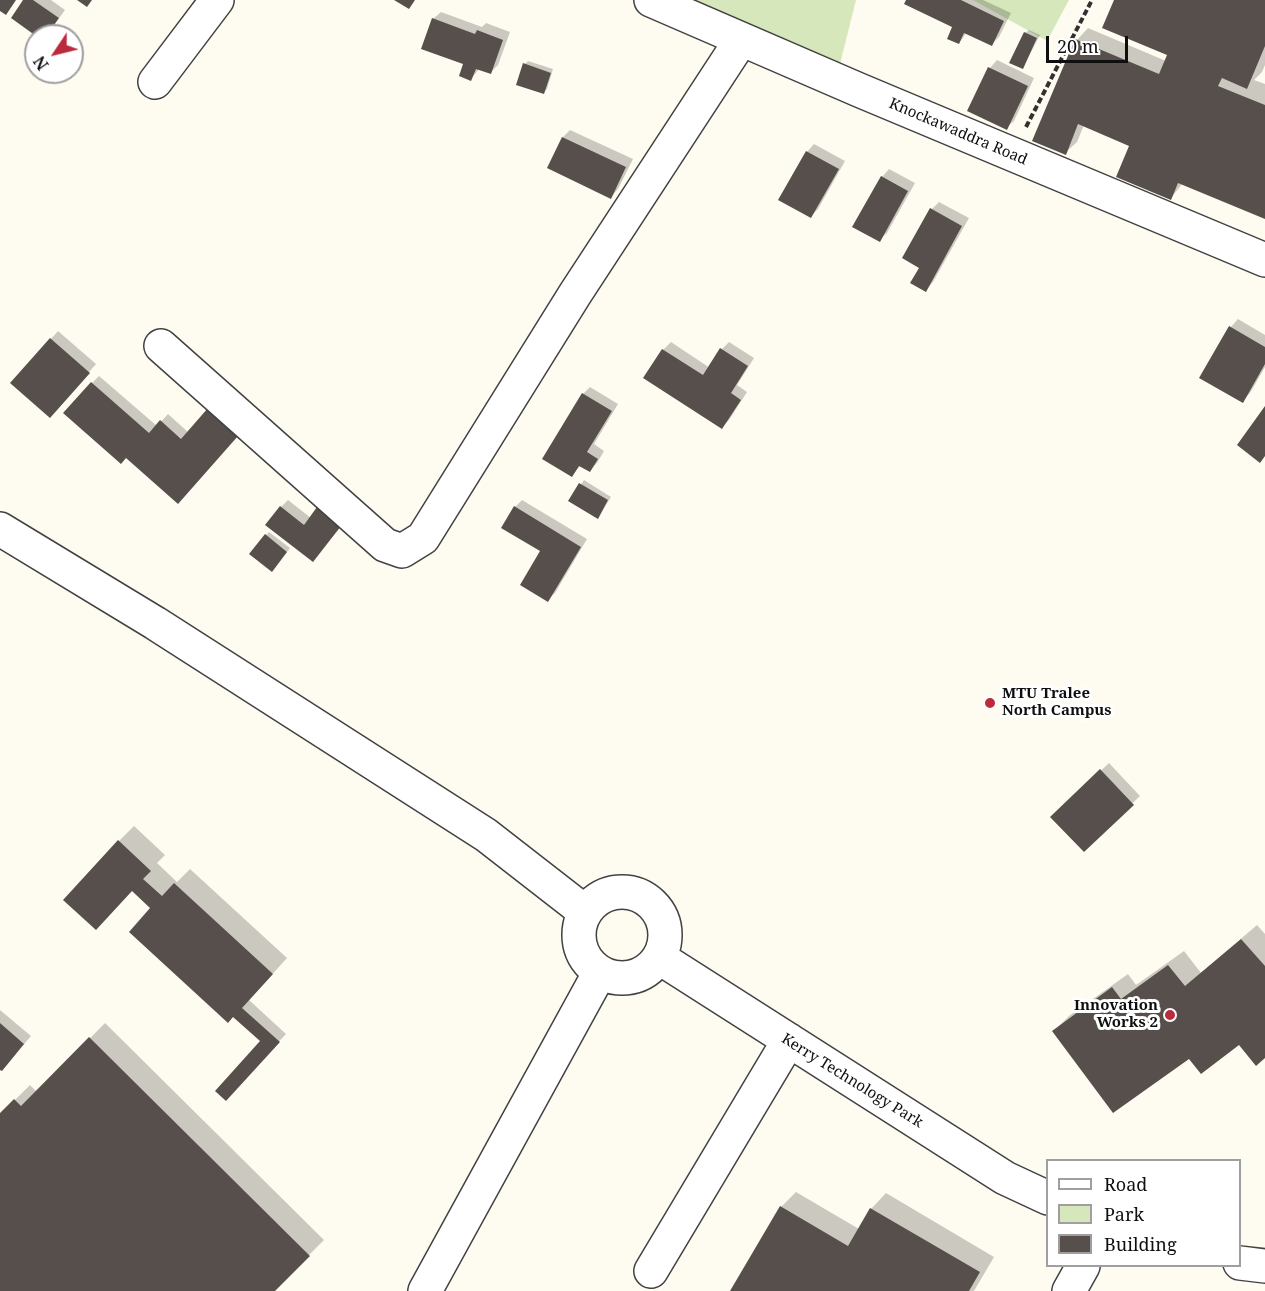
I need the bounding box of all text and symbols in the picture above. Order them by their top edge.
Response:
north arrow [24,24,84,84]
scale bar [1049,24,1132,62]
text: 20 m [1057,34,1099,58]
text: N [28,52,54,75]
street label: Knockawaddra Road [886,95,1030,169]
place label: MTU Tralee North Campus [1002,685,1112,720]
marker: MTU Tralee North Campus [983,696,997,710]
place label: Innovation Works 2 [1074,997,1158,1032]
marker: Innovation Works 2 [1163,1008,1177,1022]
street label: Kerry Technology Park [778,1030,926,1132]
legend [1046,1159,1241,1267]
text: Road [1104,1172,1147,1196]
text: Park [1104,1202,1144,1226]
text: Building [1104,1232,1177,1256]

